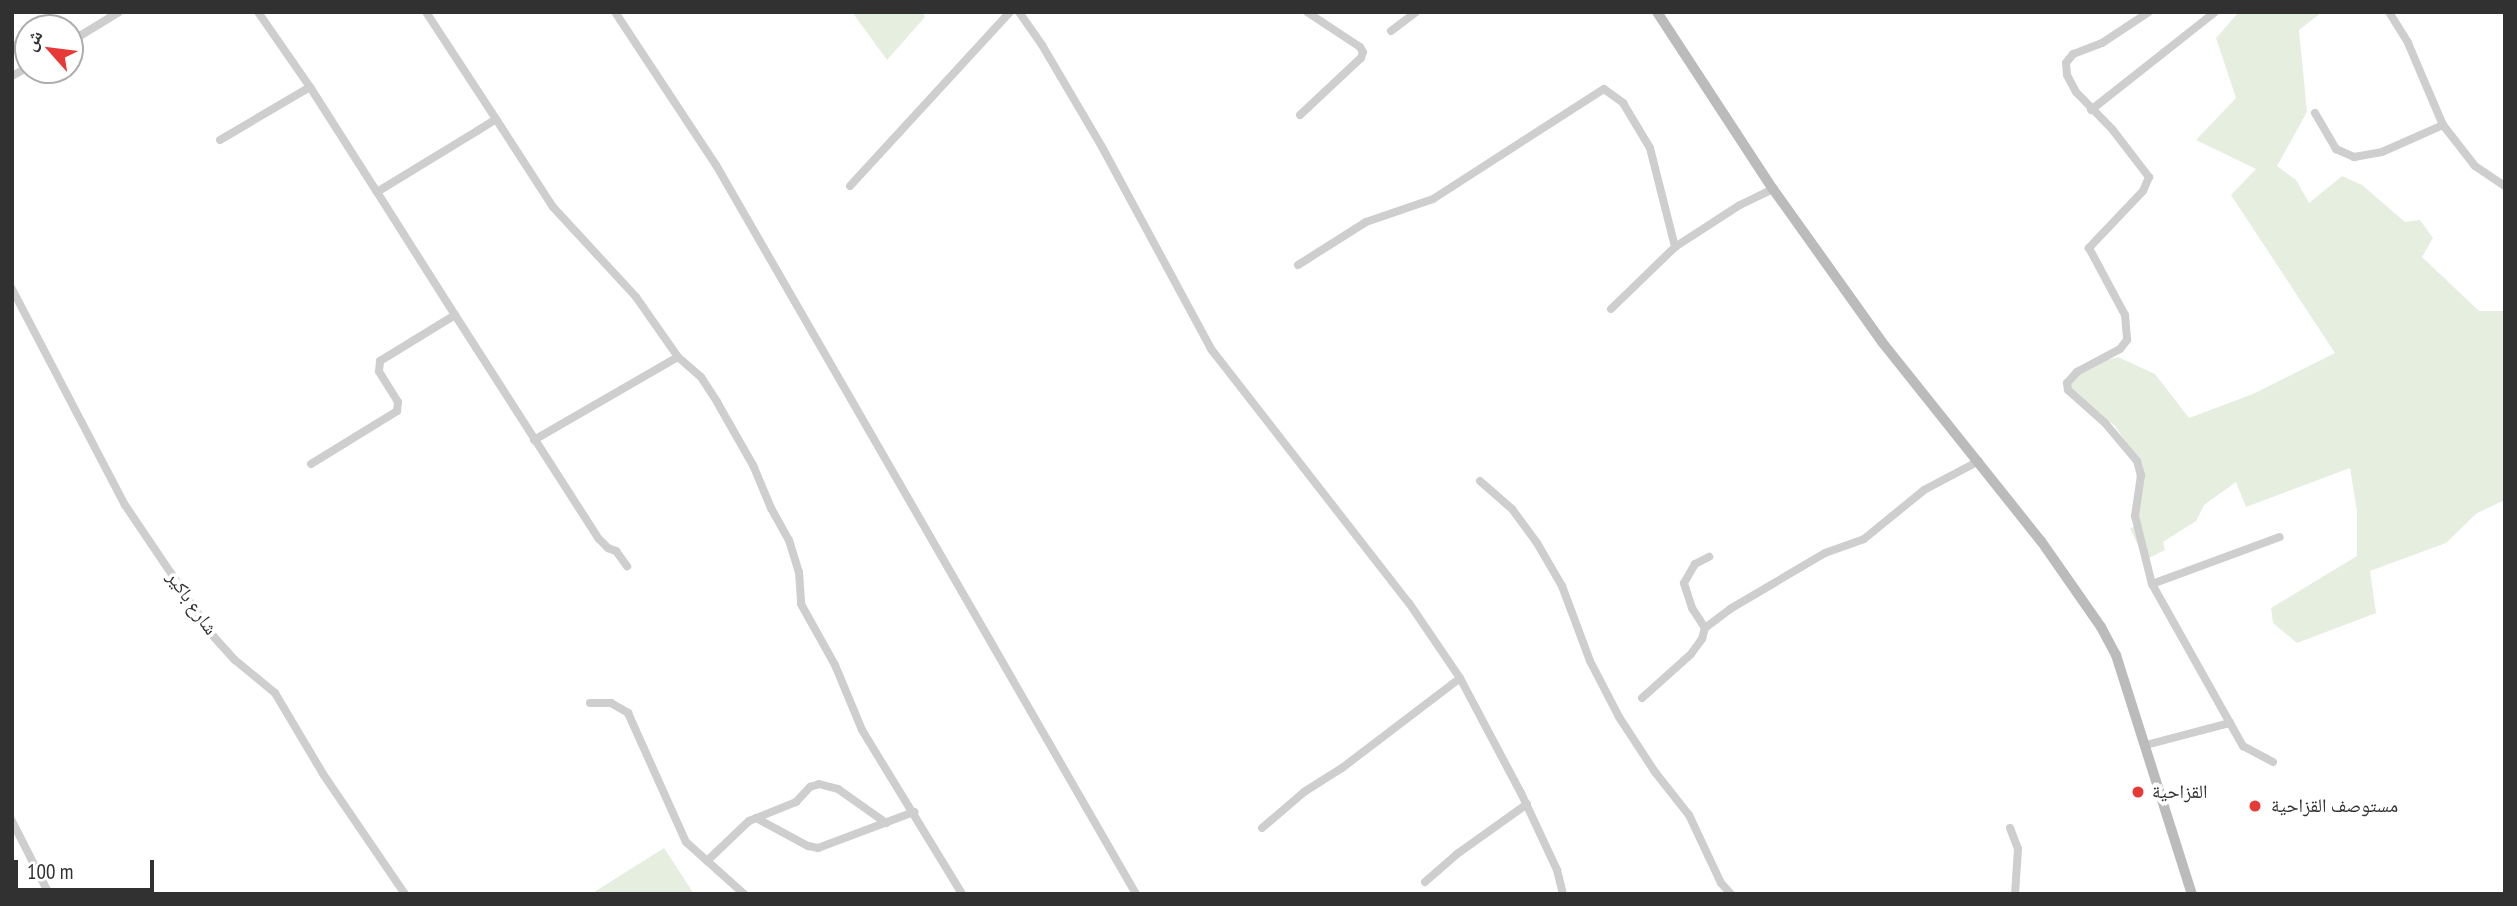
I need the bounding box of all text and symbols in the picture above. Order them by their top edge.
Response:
north arrow [14,14,84,84]
text: ش [17,26,48,55]
street label: شارع باكير [162,567,222,639]
place label: القزاحية [2152,781,2208,803]
marker: القزاحية [2130,784,2146,800]
place label: مستوصف القزاحية [2271,795,2398,817]
marker: مستوصف القزاحية [2245,796,2265,816]
scale bar [18,846,158,890]
text: 100 m [27,858,73,885]

